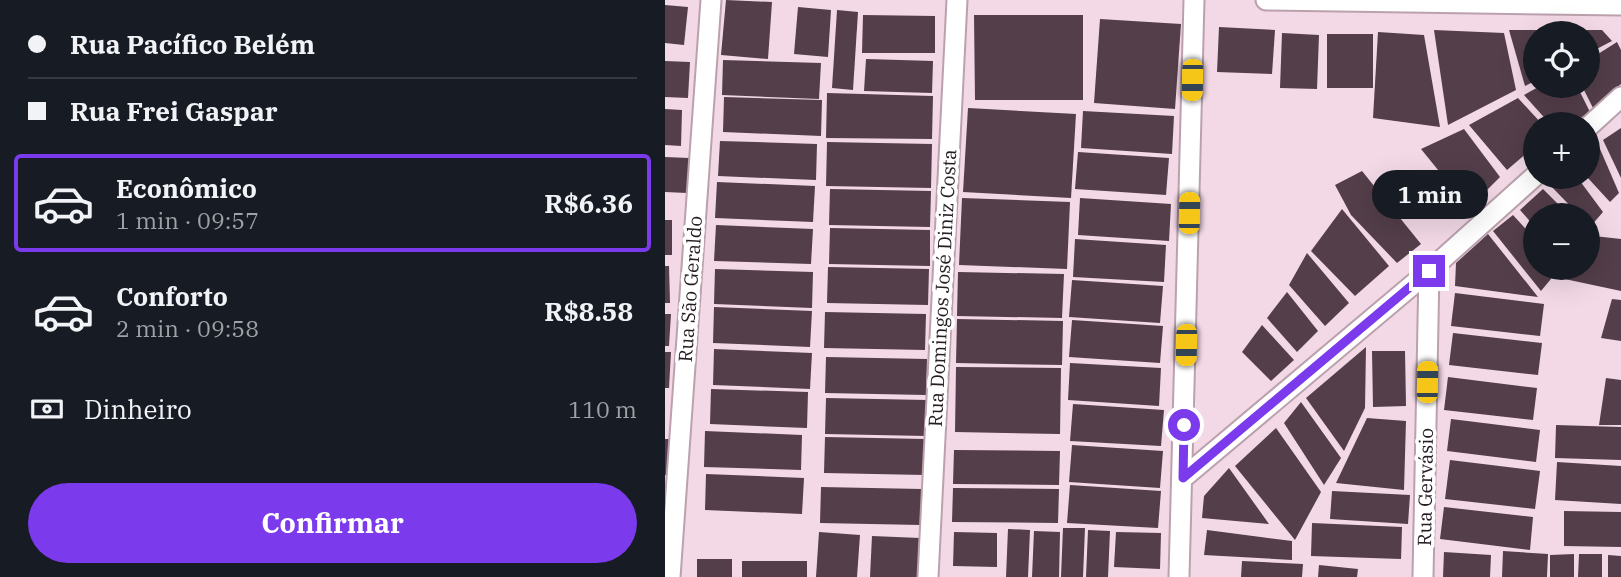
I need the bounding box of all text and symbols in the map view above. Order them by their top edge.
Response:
map controls [1523,21,1600,280]
button: locate [1523,21,1600,98]
text: Rua Pacífico Belém [70,27,315,61]
car [1182,59,1203,101]
text: Rua Frei Gaspar [70,94,278,128]
button: + [1523,112,1600,189]
street label: Rua Domingos José Diniz Costa [923,149,961,427]
callout: 1 min [1371,170,1487,218]
text: Econômico [116,171,257,205]
icon: car [32,172,95,235]
text: 1 min [1398,179,1462,209]
text: R$6.36 [544,186,633,220]
car [1179,192,1200,234]
button: − [1523,203,1600,280]
text: 1 min · 09:57 [116,205,259,235]
street label: Rua São Geraldo [673,215,707,363]
route end [1413,255,1445,287]
text: Conforto [116,279,228,313]
icon: car [32,280,95,343]
text: R$8.58 [544,294,633,328]
text: 2 min · 09:58 [116,313,259,343]
car [1176,324,1197,366]
car [1417,361,1438,403]
icon: cash [28,390,66,428]
text: Dinheiro [84,392,192,426]
text: 110 m [568,394,637,424]
route start [1168,409,1200,441]
street label: Rua Gervásio [1412,428,1438,546]
button: Confirmar [28,483,637,563]

